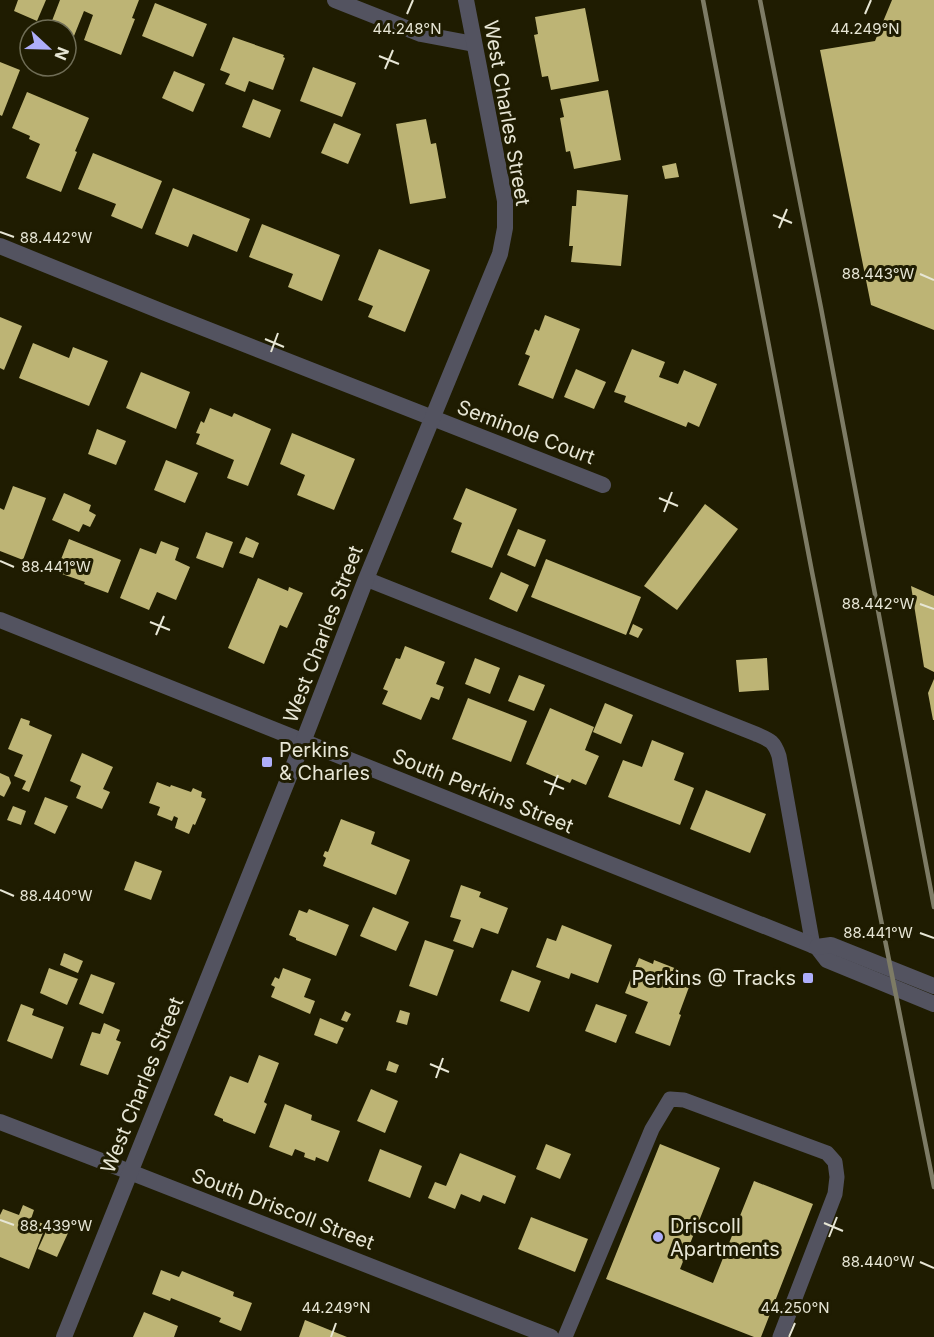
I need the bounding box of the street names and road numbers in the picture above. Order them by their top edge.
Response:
street label: West Charles Street [479,18,535,208]
street label: Seminole Court [454,395,599,469]
street label: West Charles Street [278,542,368,726]
street label: South Perkins Street [389,744,577,838]
street label: West Charles Street [96,993,188,1177]
street label: South Driscoll Street [188,1163,378,1255]

